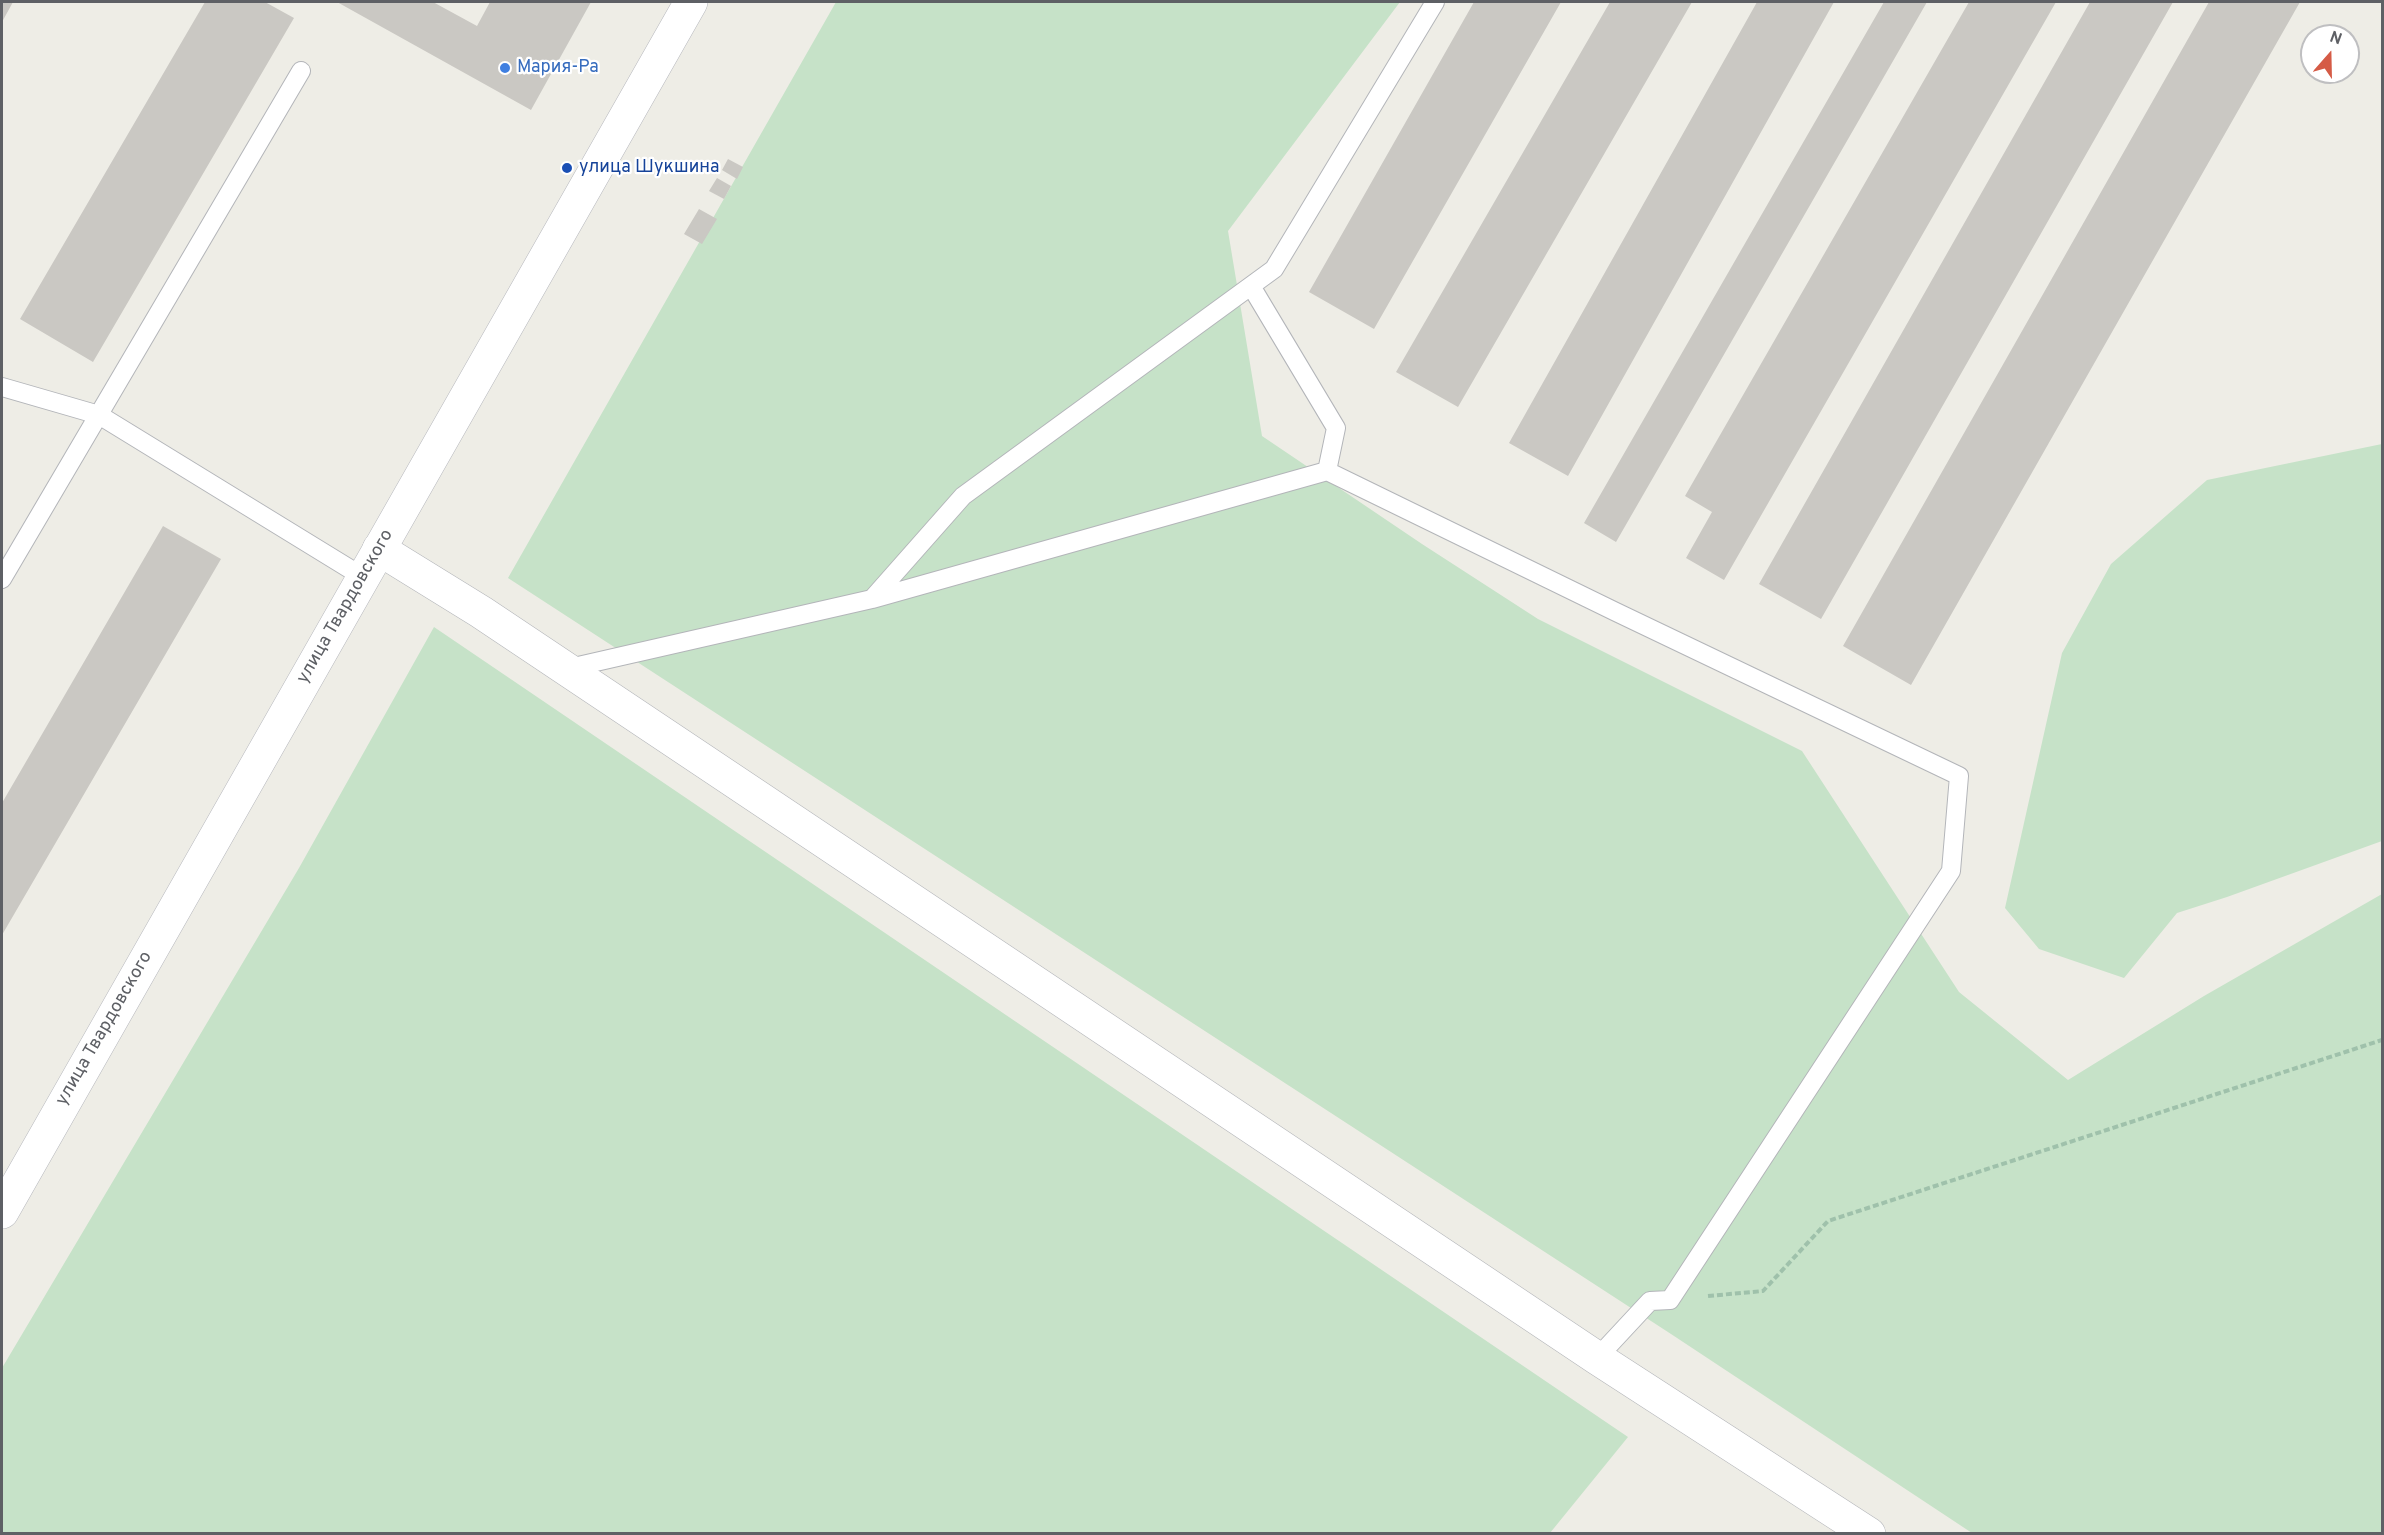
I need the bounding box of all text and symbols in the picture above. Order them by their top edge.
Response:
north arrow [2300,24,2360,84]
text: N [2327,28,2344,50]
place label: Мария-Ра [517,57,599,79]
marker: Мария-Ра [498,61,512,75]
place label: улица Шукшина [579,157,719,179]
marker: улица Шукшина [560,161,574,175]
street label: улица Твардовского [293,526,399,688]
street label: улица Твардовского [52,948,158,1110]

